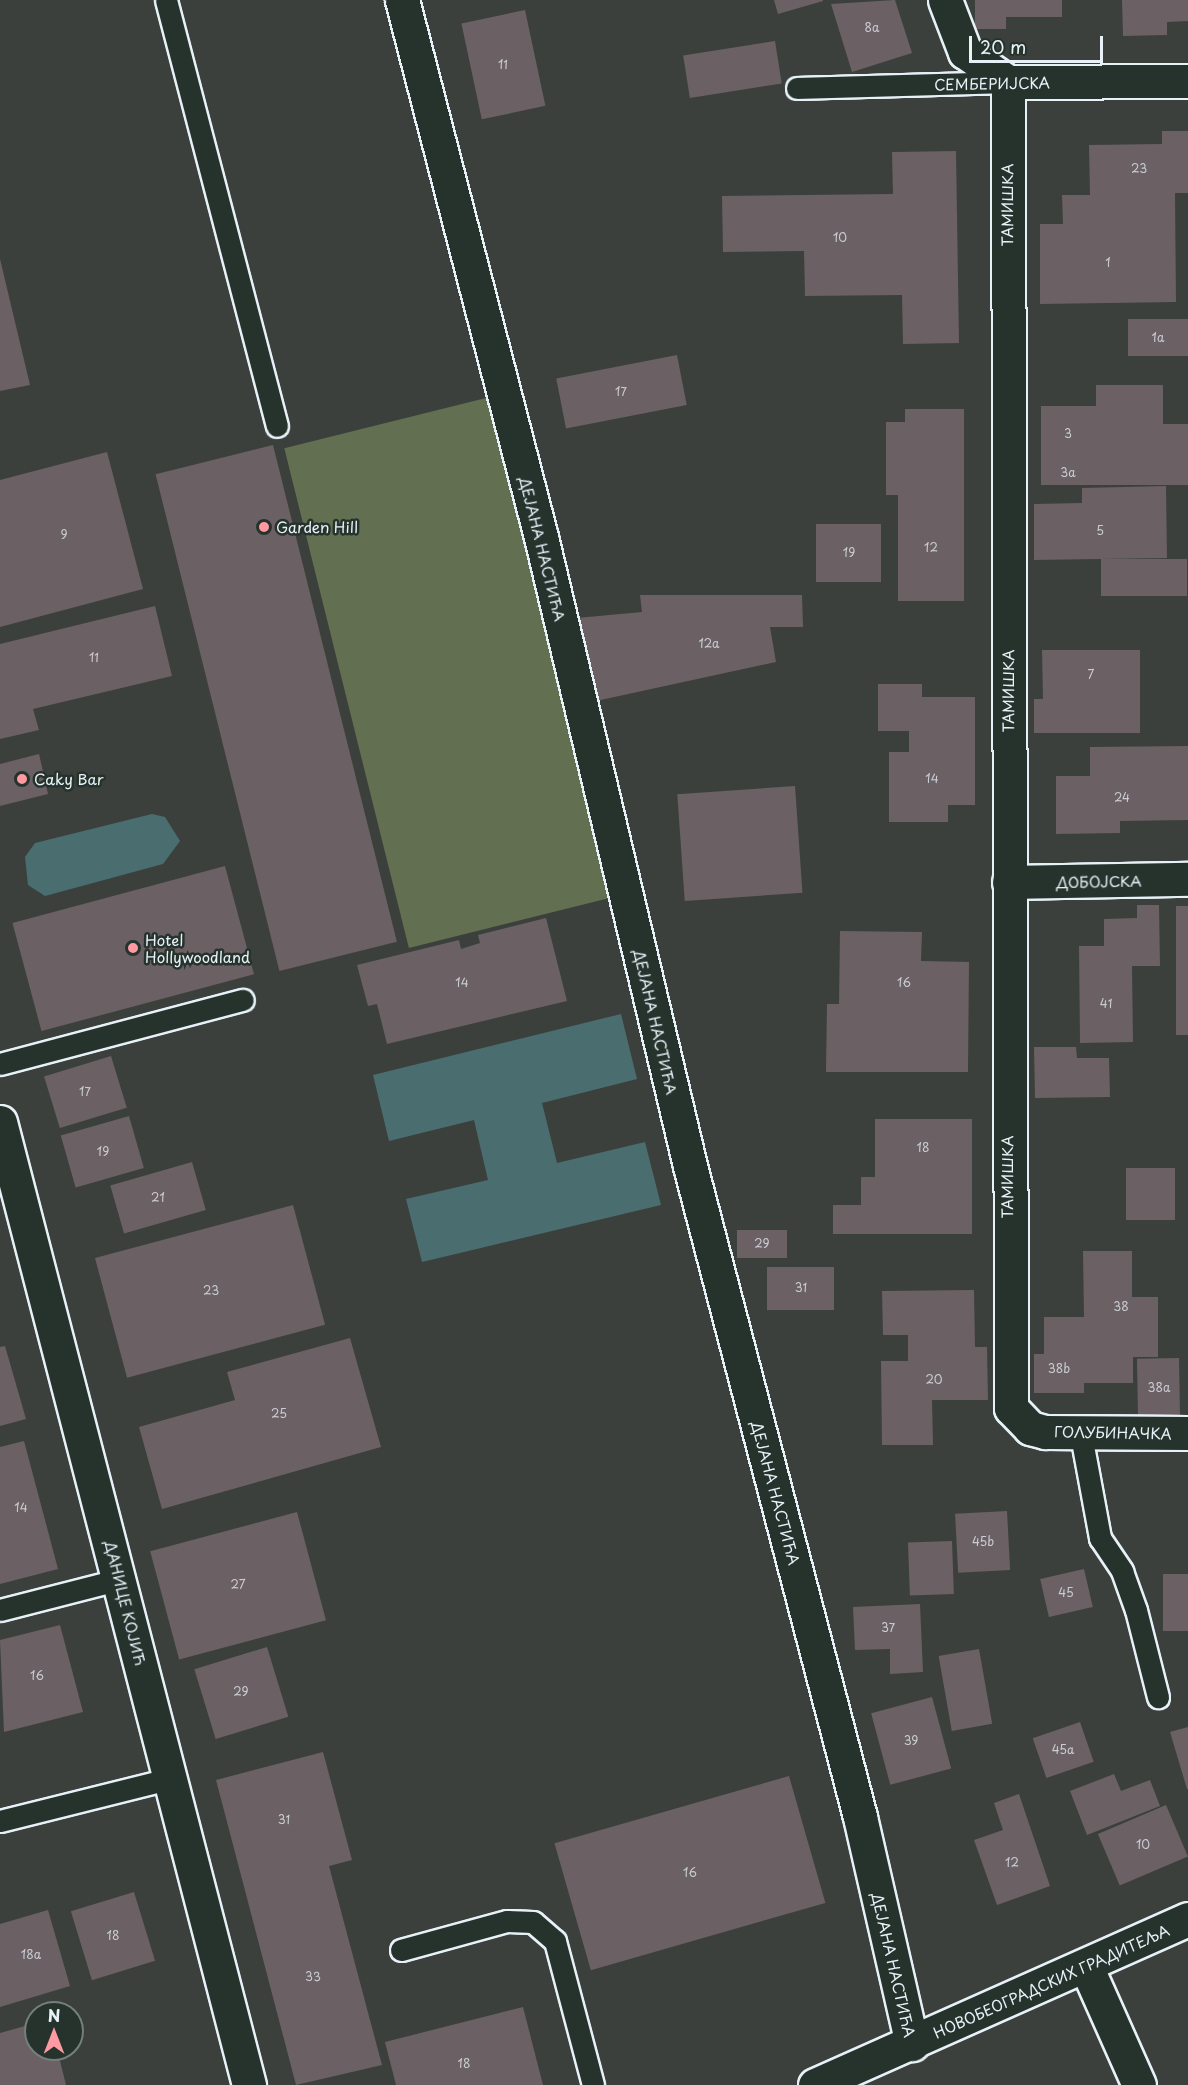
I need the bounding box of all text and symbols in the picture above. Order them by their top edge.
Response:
house number: 8a [865,21,879,35]
scale bar [972,24,1106,62]
text: 20 m [980,33,1026,60]
house number: 11 [498,58,508,72]
street label: СЕМБЕРИЈСКА [934,73,1050,93]
house number: 23 [1131,162,1147,176]
street label: ТАМИШКА [998,164,1016,246]
house number: 10 [833,231,847,245]
house number: 1 [1105,256,1111,270]
house number: 1a [1152,331,1164,345]
house number: 17 [615,385,627,399]
house number: 3 [1064,427,1072,441]
house number: 3a [1060,466,1076,480]
street label: ДЕЈАНА НАСТИЋА [516,475,570,623]
place label: Garden Hill [276,518,358,536]
marker: Garden Hill [257,520,271,534]
house number: 5 [1096,524,1104,538]
house number: 9 [60,528,68,542]
house number: 12 [924,541,938,555]
house number: 19 [843,546,855,560]
house number: 12a [698,637,720,651]
street label: ТАМИШКА [999,650,1017,732]
house number: 11 [89,651,99,665]
house number: 7 [1088,668,1094,682]
place label: Caky Bar [34,770,103,788]
marker: Caky Bar [15,772,29,786]
house number: 14 [925,772,939,786]
house number: 24 [1114,791,1130,805]
street label: ДОБОЈСКА [1056,871,1142,891]
place label: Hotel Hollywoodland [145,930,250,965]
marker: Hotel Hollywoodland [126,941,140,955]
street label: ДЕЈАНА НАСТИЋА [631,948,681,1096]
house number: 14 [455,976,469,990]
house number: 16 [897,976,911,990]
house number: 41 [1100,997,1112,1011]
house number: 17 [79,1085,91,1099]
street label: ТАМИШКА [998,1136,1016,1218]
house number: 18 [917,1141,929,1155]
house number: 19 [97,1145,109,1159]
house number: 21 [151,1191,165,1205]
house number: 29 [754,1237,770,1251]
house number: 31 [795,1281,807,1295]
house number: 23 [203,1284,219,1298]
house number: 38 [1113,1300,1129,1314]
house number: 38b [1048,1362,1070,1376]
house number: 20 [925,1373,943,1387]
house number: 38a [1148,1381,1170,1395]
house number: 25 [271,1407,287,1421]
street label: ДЕЈАНА НАСТИЋА [748,1419,804,1567]
street label: ГОЛУБИНАЧКА [1054,1422,1172,1442]
house number: 14 [14,1501,28,1515]
house number: 45b [972,1535,994,1549]
street label: ДАНИЦЕ КОЈИЋ [102,1539,150,1667]
house number: 27 [231,1578,245,1592]
house number: 45 [1058,1586,1074,1600]
house number: 37 [881,1621,895,1635]
house number: 16 [30,1669,44,1683]
house number: 29 [233,1685,249,1699]
house number: 39 [904,1734,918,1748]
house number: 45a [1052,1743,1074,1757]
house number: 31 [278,1813,290,1827]
house number: 10 [1136,1838,1150,1852]
house number: 12 [1005,1856,1019,1870]
house number: 16 [683,1866,697,1880]
street label: ДЕЈАНА НАСТИЋА [869,1891,919,2039]
street label: НОВОБЕОГРАДСКИХ ГРАДИТЕЉА [930,1920,1172,2042]
house number: 18 [107,1929,119,1943]
house number: 18a [21,1948,41,1962]
house number: 33 [305,1970,321,1984]
north arrow [24,2001,84,2061]
text: N [48,2003,60,2027]
house number: 18 [458,2057,470,2071]

